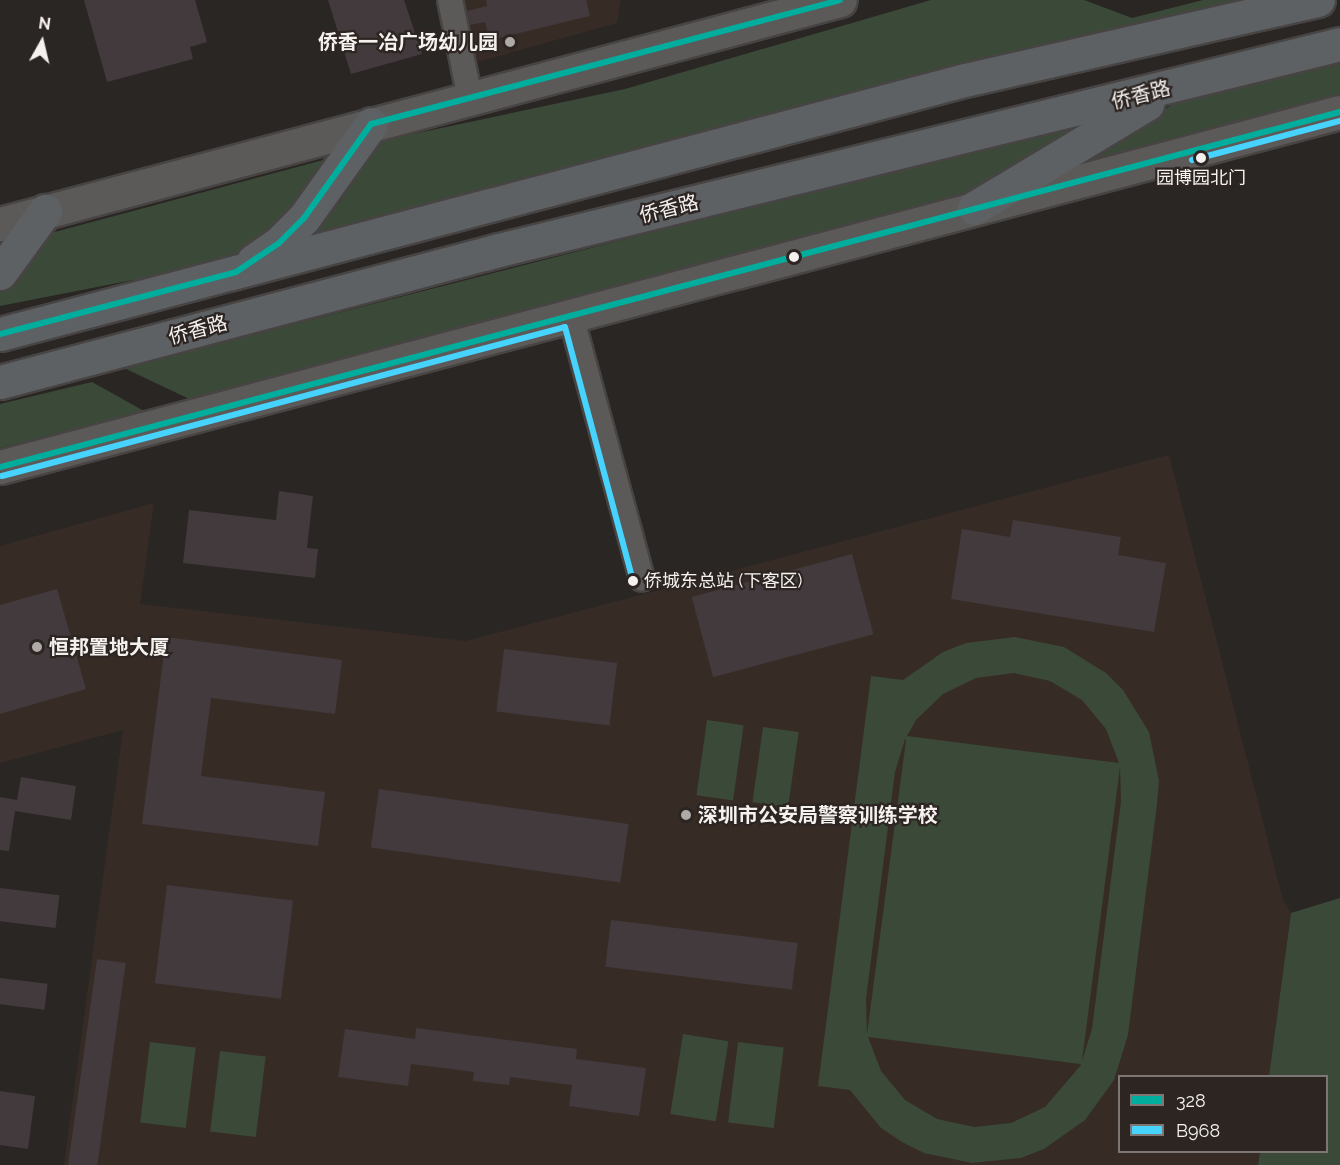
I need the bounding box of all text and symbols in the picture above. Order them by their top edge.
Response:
north arrow [12,12,72,72]
text: N [37,13,52,34]
place label: 侨香一冶广场幼儿园 [318,30,498,54]
marker: 侨香一冶广场幼儿园 [503,35,517,49]
street label: 侨香路 [1109,76,1173,114]
marker: 园博园北门 [1195,152,1207,164]
place label: 园博园北门 [1156,167,1246,189]
street label: 侨香路 [637,190,701,228]
unlabelled marker [788,251,800,263]
street label: 侨香路 [166,311,230,349]
place label: 侨城东总站 (下客区) [644,570,802,592]
marker: 侨城东总站 (下客区) [627,575,639,587]
place label: 恒邦置地大厦 [49,635,169,659]
marker: 恒邦置地大厦 [30,640,44,654]
place label: 深圳市公安局警察训练学校 [698,803,938,827]
marker: 深圳市公安局警察训练学校 [679,808,693,822]
legend [1118,1075,1328,1153]
text: 328 [1176,1090,1206,1111]
text: B968 [1176,1120,1220,1141]

